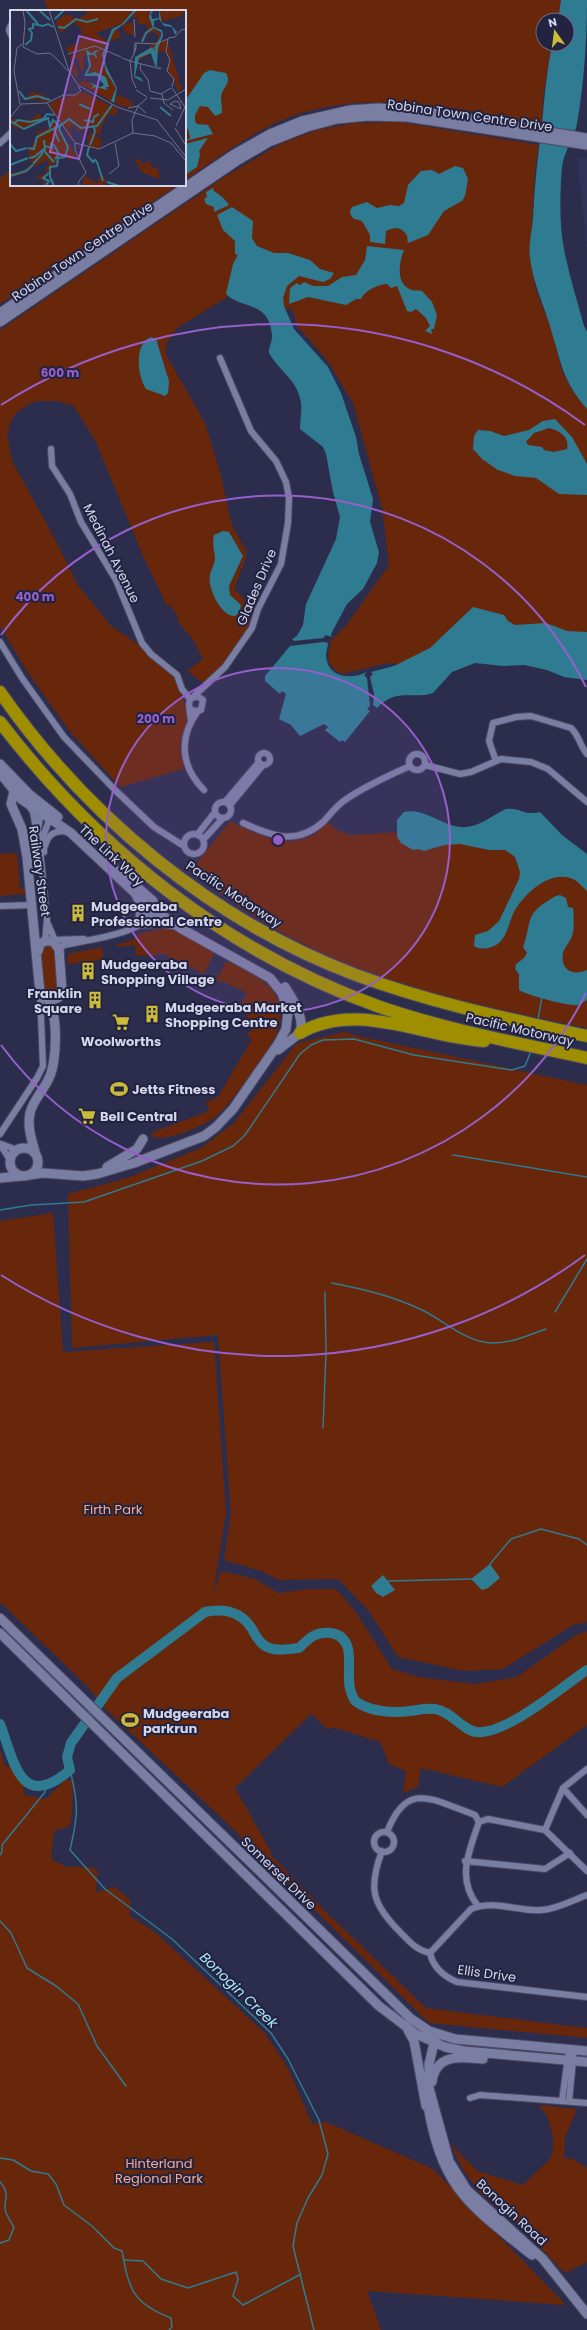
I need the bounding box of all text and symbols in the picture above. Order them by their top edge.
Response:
inset map [10,10,186,186]
north arrow [535,12,575,52]
text: N [547,14,559,31]
street label: Robina Town Centre Drive [386,94,554,137]
street label: Robina Town Centre Drive [8,197,157,306]
text: 600 m [41,364,80,381]
street label: Medinah Avenue [78,500,145,606]
street label: Glades Drive [232,546,281,629]
text: 400 m [15,588,55,605]
text: 200 m [137,710,175,727]
street label: The Link Way [75,820,149,891]
street label: Railway Street [24,824,55,918]
centre of rings [271,833,285,847]
street label: Pacific Motorway [182,856,286,933]
place label: Mudgeeraba Professional Centre [91,897,222,931]
building icon: Mudgeeraba Professional Centre [68,903,88,923]
place label: Mudgeeraba Shopping Village [101,955,215,989]
building icon: Mudgeeraba Shopping Village [78,961,98,981]
place label: Franklin Square [27,984,82,1018]
building icon: Franklin Square [85,990,105,1010]
place label: Mudgeeraba Market Shopping Centre [165,998,302,1032]
building icon: Mudgeeraba Market Shopping Centre [142,1004,162,1024]
street label: Pacific Motorway [464,1008,576,1051]
supermarket icon: Woolworths [111,1012,131,1032]
place label: Woolworths [81,1032,161,1051]
sports icon: Jetts Fitness [109,1079,129,1099]
place label: Jetts Fitness [132,1080,216,1099]
supermarket icon: Bell Central [77,1106,97,1126]
place label: Bell Central [100,1107,177,1126]
park label: Firth Park [84,1500,143,1519]
place label: Mudgeeraba parkrun [143,1704,230,1738]
sports icon: Mudgeeraba parkrun [120,1710,140,1730]
street label: Somerset Drive [237,1833,320,1914]
water label: Bonogin Creek [195,1947,283,2033]
street label: Ellis Drive [456,1960,518,1987]
park label: Hinterland Regional Park [115,2154,203,2188]
street label: Bonogin Road [472,2175,551,2250]

